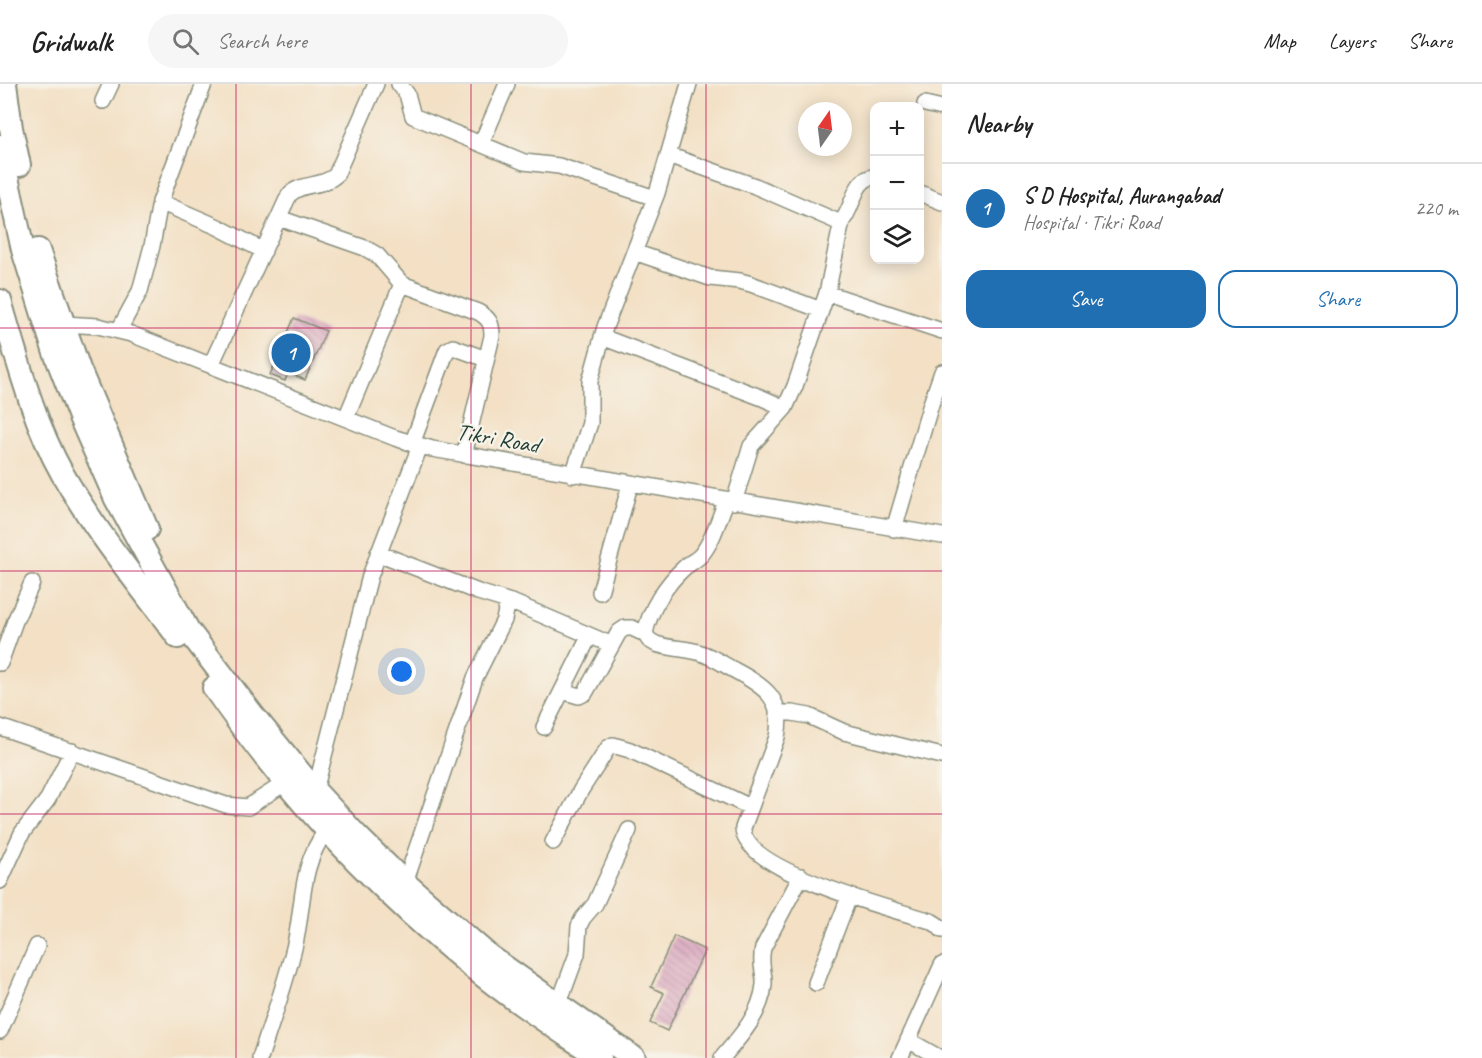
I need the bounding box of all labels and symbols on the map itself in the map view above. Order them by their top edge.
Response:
north arrow [798,102,852,156]
pin: 1 [272,330,310,376]
street label: Tikri Road [454,416,545,461]
your location [387,657,416,686]

